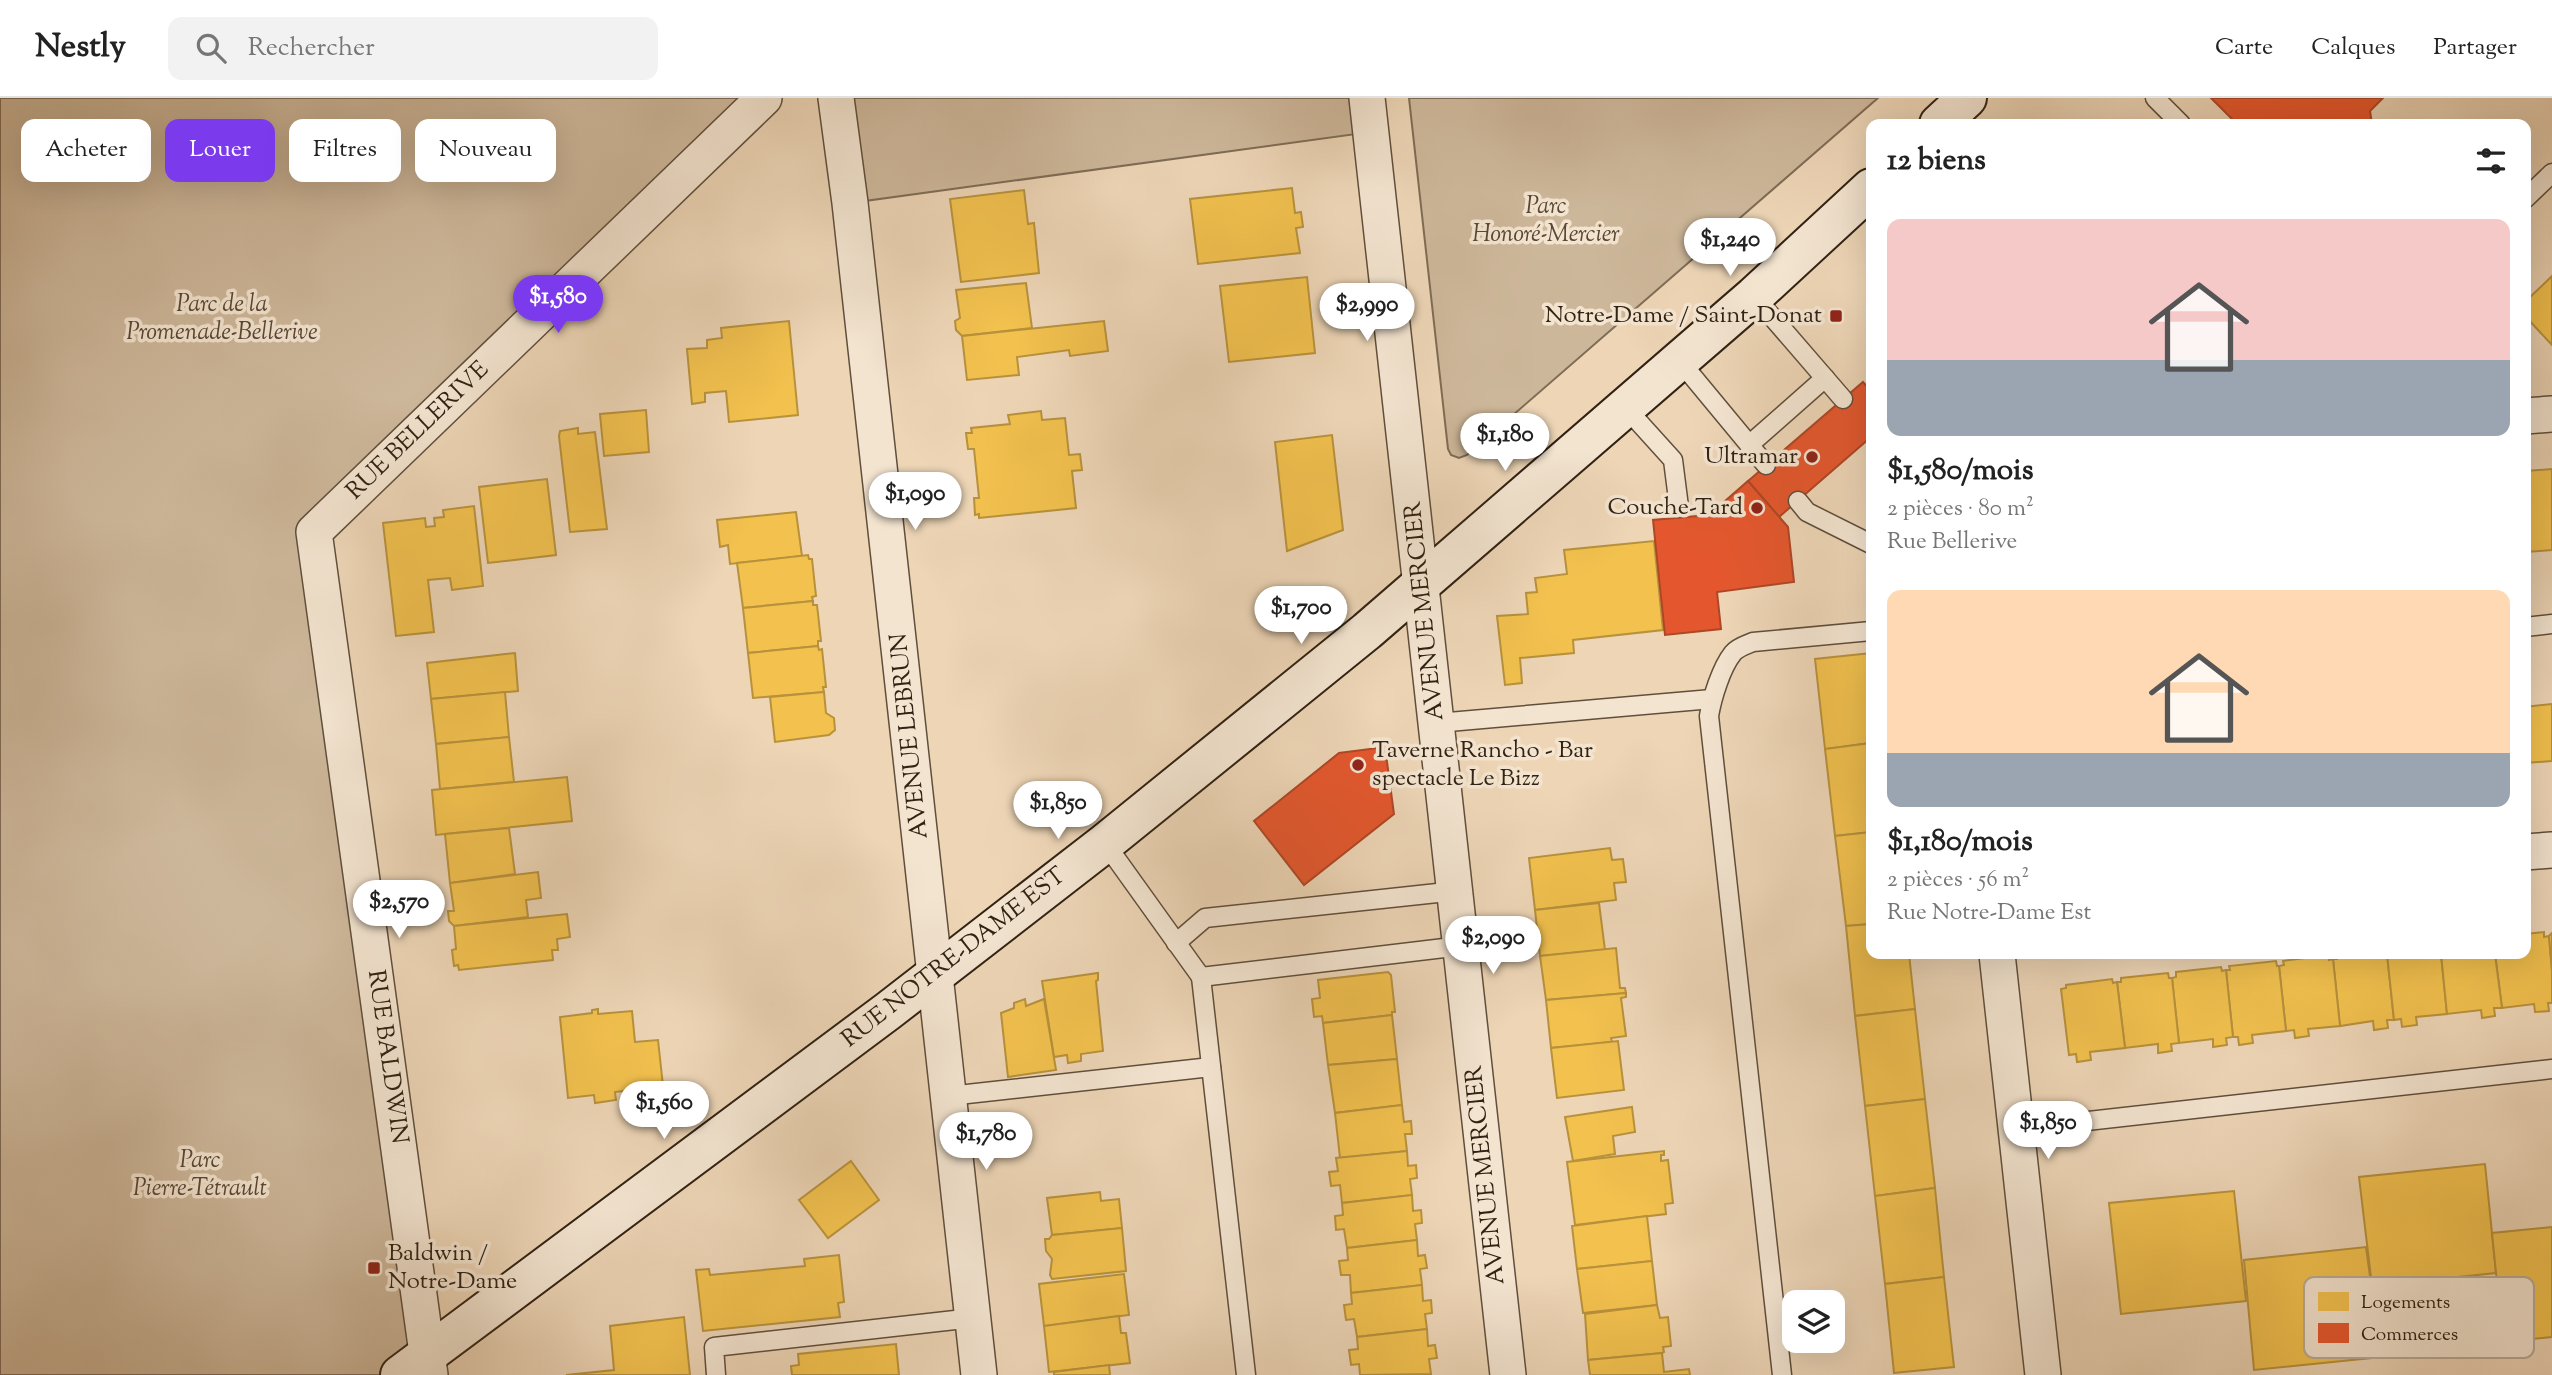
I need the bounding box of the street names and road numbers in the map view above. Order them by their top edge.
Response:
street label: RUE BELLERIVE [339,353,497,508]
street label: AVENUE MERCIER [1396,499,1453,722]
street label: AVENUE LEBRUN [882,631,938,841]
street label: RUE NOTRE-DAME EST [835,860,1073,1056]
street label: RUE BALDWIN [358,968,416,1146]
street label: AVENUE MERCIER [1457,1063,1514,1286]

